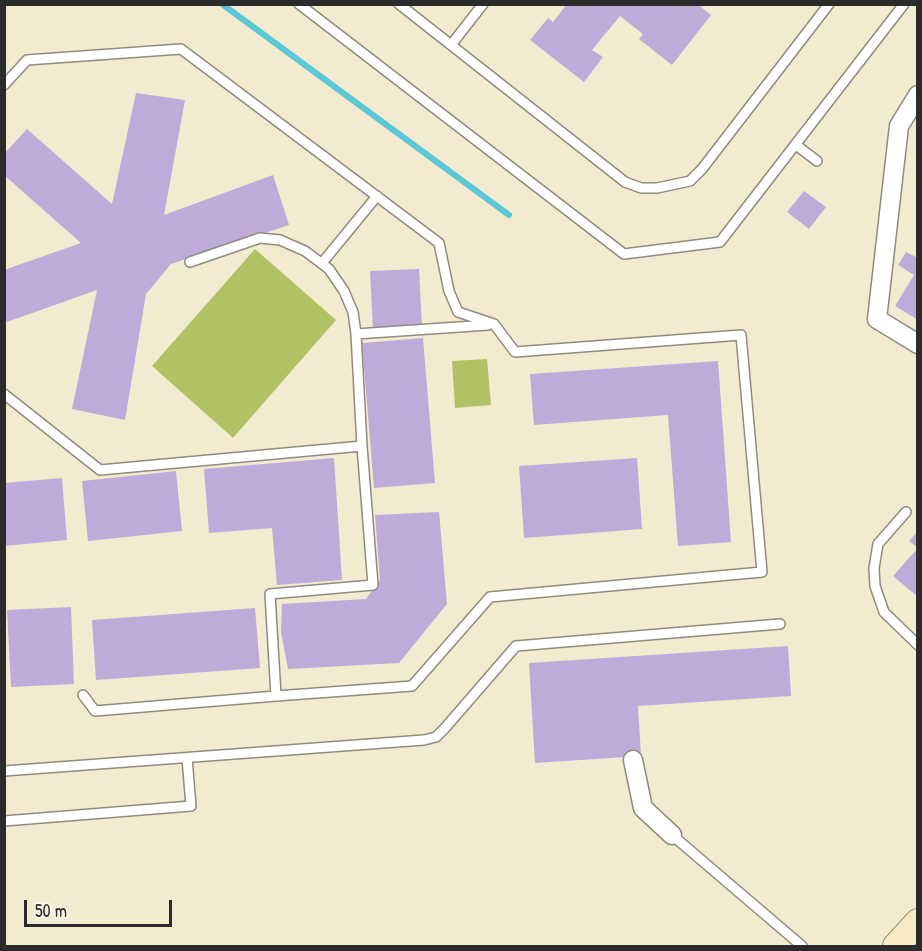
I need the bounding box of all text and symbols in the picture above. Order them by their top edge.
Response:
scale bar [27,888,176,926]
text: 50 m [35,898,67,923]

